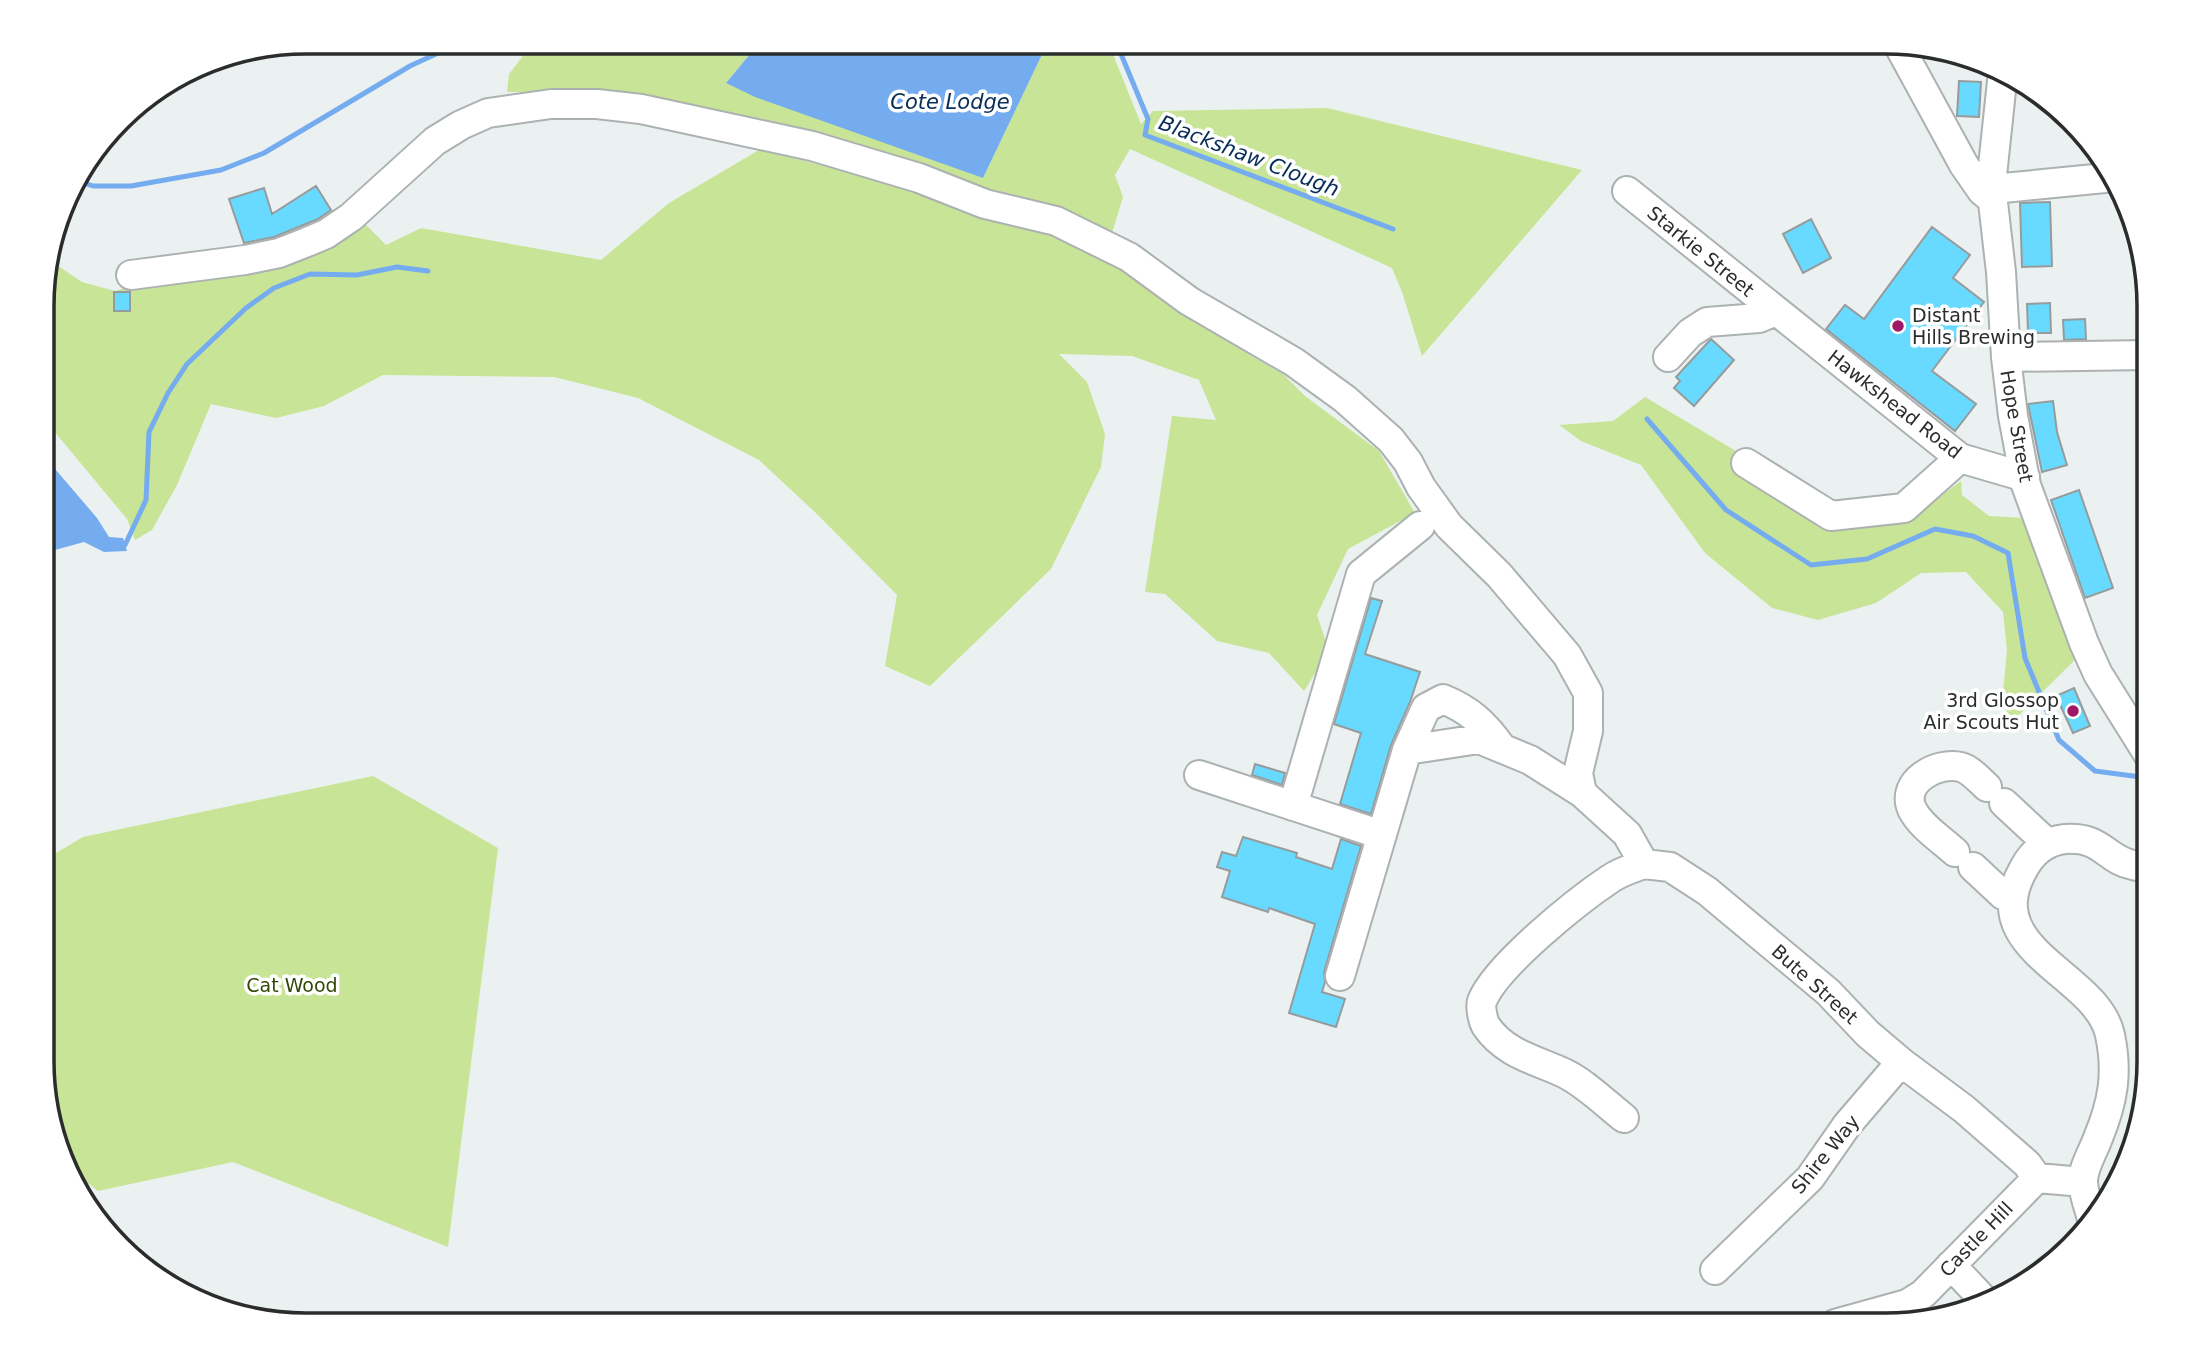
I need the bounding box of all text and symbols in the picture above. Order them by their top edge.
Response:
water label: Cote Lodge [890,90,1010,114]
water label: Blackshaw Clough [1155,111,1343,201]
street label: Starkie Street [1643,201,1759,301]
place label: Distant Hills Brewing [1912,304,2035,348]
marker: Distant Hills Brewing [1890,318,1906,334]
street label: Hawkshead Road [1824,345,1966,463]
street label: Hope Street [1996,368,2038,484]
place label: 3rd Glossop Air Scouts Hut [1924,689,2059,733]
marker: 3rd Glossop Air Scouts Hut [2065,703,2081,719]
street label: Bute Street [1768,940,1862,1028]
park label: Cat Wood [246,974,338,996]
street label: Shire Way [1787,1110,1863,1198]
street label: Castle Hill [1935,1197,2017,1281]

